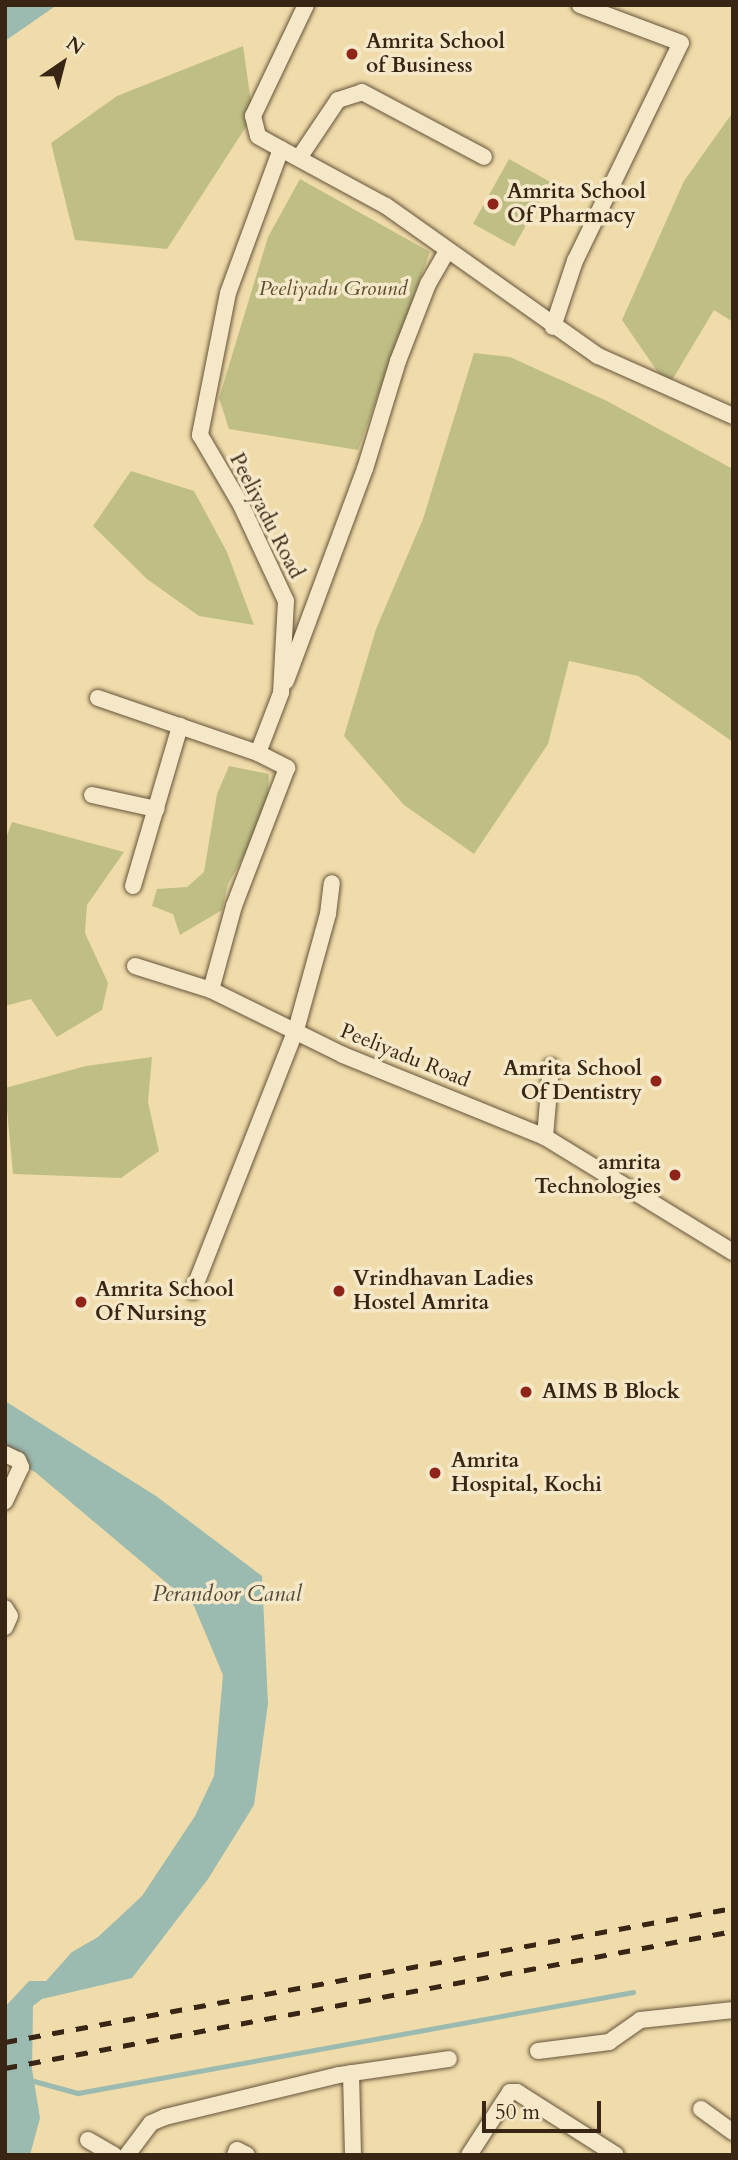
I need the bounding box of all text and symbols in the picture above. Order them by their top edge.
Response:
north arrow [28,28,98,98]
place label: Amrita School of Business [366,29,505,79]
text: N [61,30,89,61]
marker: Amrita School of Business [344,46,360,62]
place label: Amrita School Of Pharmacy [507,179,646,229]
marker: Amrita School Of Pharmacy [485,196,501,212]
park label: Peeliyadu Ground [259,276,407,302]
street label: Peeliyadu Road [224,449,308,583]
street label: Peeliyadu Road [337,1019,473,1093]
place label: Amrita School Of Dentistry [503,1056,642,1106]
marker: Amrita School Of Dentistry [648,1073,664,1089]
place label: amrita Technologies [534,1150,661,1200]
marker: amrita Technologies [667,1167,683,1183]
place label: Vrindhavan Ladies Hostel Amrita [353,1266,533,1316]
place label: Amrita School Of Nursing [95,1277,234,1327]
marker: Vrindhavan Ladies Hostel Amrita [331,1283,347,1299]
marker: Amrita School Of Nursing [73,1294,89,1310]
place label: AIMS B Block [542,1379,680,1405]
marker: AIMS B Block [516,1382,536,1402]
place label: Amrita Hospital, Kochi [451,1448,602,1498]
marker: Amrita Hospital, Kochi [425,1463,445,1483]
water label: Perandoor Canal [152,1580,302,1608]
scale bar [486,2086,605,2130]
text: 50 m [495,2098,540,2127]

